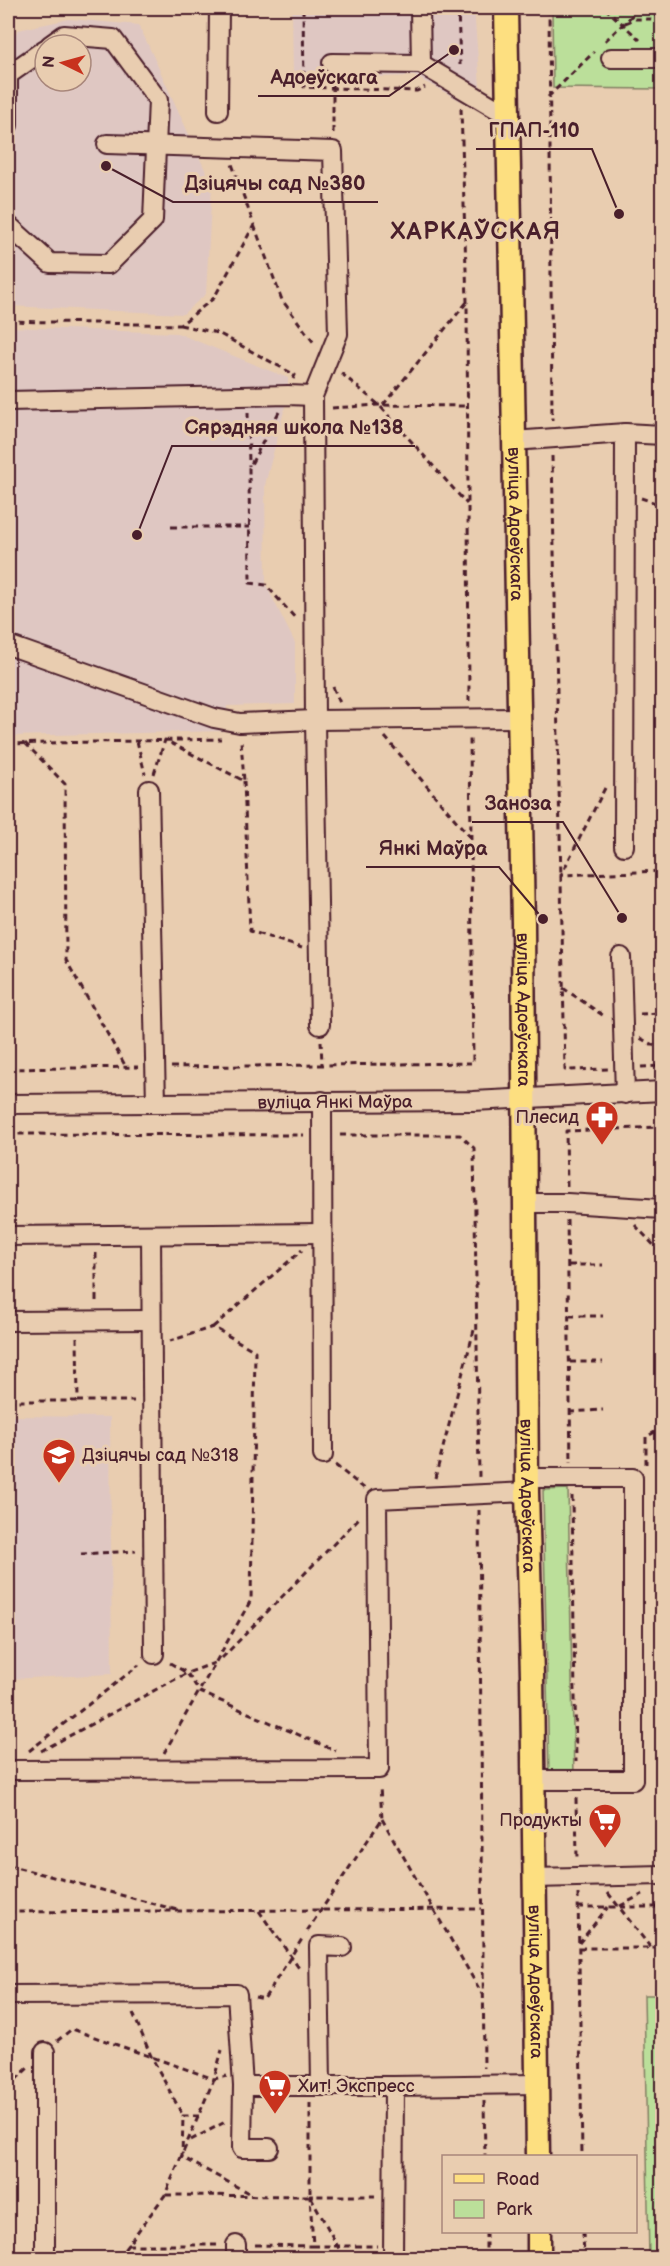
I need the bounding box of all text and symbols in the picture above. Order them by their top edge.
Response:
north arrow [33,33,93,93]
text: N [40,55,60,69]
callout: Адоеўскага [258,58,389,96]
text: Адоеўскага [269,66,378,90]
callout: ГПАП-110 [476,111,592,149]
text: ГПАП-110 [488,119,580,143]
callout: Дзіцячы сад №380 [173,164,378,202]
text: Дзіцячы сад №380 [184,172,366,196]
district label: ХАРКАЎСКАЯ [389,217,562,246]
callout: Сярэдняя школа №138 [172,408,415,446]
text: Сярэдняя школа №138 [184,416,404,440]
street label: вуліца Адоеўскага [504,447,528,602]
callout: Заноза [472,784,563,822]
text: Заноза [484,792,552,816]
callout: Янкі Маўра [366,829,499,867]
text: Янкі Маўра [379,837,488,861]
street label: вуліца Адоеўскага [513,933,535,1087]
street label: вуліца Янкі Маўра [257,1091,413,1113]
pharmacy icon: Плесид [584,1099,620,1146]
place label: Плесид [515,1107,579,1128]
street label: вуліца Адоеўскага [516,1419,540,1574]
school or university icon: Дзіцячы сад №318 [41,1437,77,1484]
place label: Дзіцячы сад №318 [82,1445,239,1466]
supermarket icon: Продукты [587,1802,623,1849]
place label: Продукты [499,1810,582,1831]
street label: вуліца Адоеўскага [524,1905,547,2059]
supermarket icon: Хит! Экспресс [257,2068,293,2115]
place label: Хит! Экспресс [298,2076,415,2097]
legend [442,2155,637,2233]
text: Road [496,2169,540,2190]
text: Park [496,2199,532,2220]

